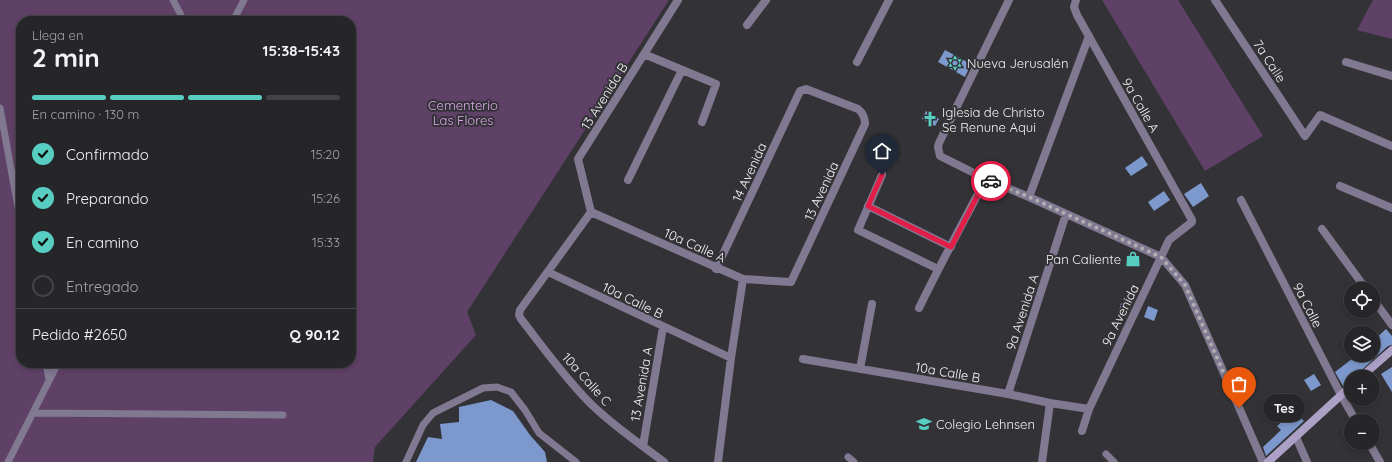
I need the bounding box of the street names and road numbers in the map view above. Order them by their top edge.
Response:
street label: 7a Calle [1250,37,1290,85]
street label: 13 Avenida B [577,60,631,132]
street label: 9a Calle A [1119,75,1163,136]
street label: 14 Avenida [728,140,770,204]
street label: 13 Avenida [800,159,842,223]
street label: 10a Calle A [662,224,729,266]
street label: 9a Avenida A [1002,271,1042,352]
street label: 10a Calle B [600,278,666,322]
street label: 9a Calle [1290,280,1326,330]
street label: 9a Avenida [1098,281,1142,349]
street label: 13 Avenida A [627,345,656,423]
street label: 10a Calle C [559,349,615,409]
street label: 10a Calle B [914,358,982,386]

